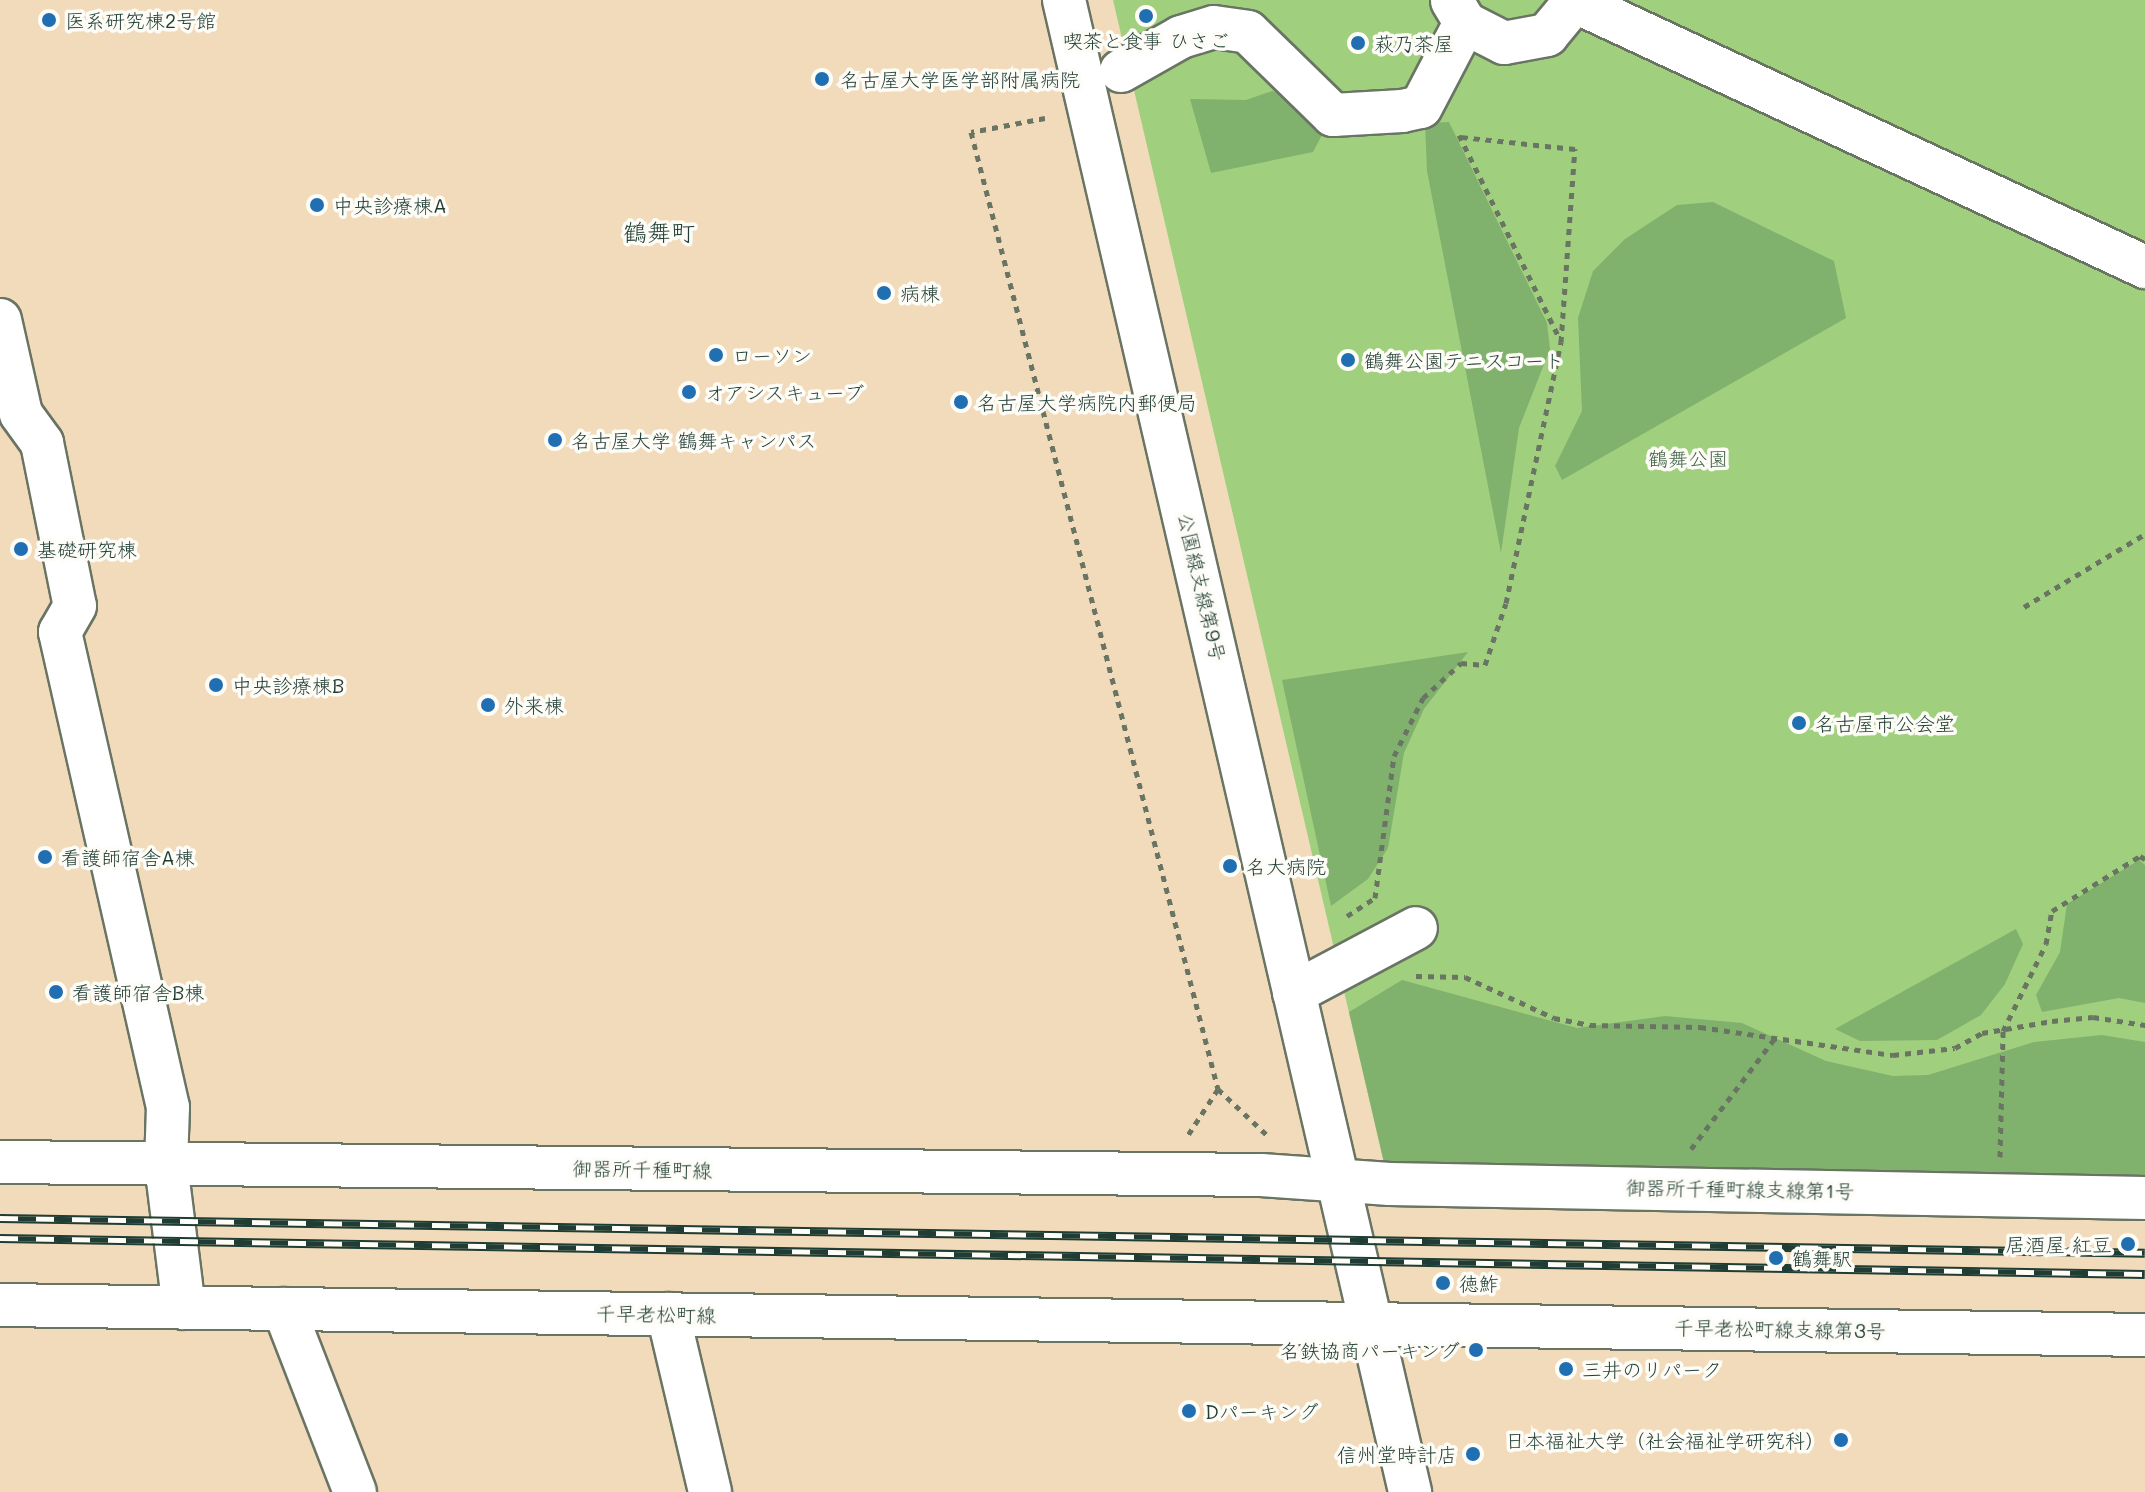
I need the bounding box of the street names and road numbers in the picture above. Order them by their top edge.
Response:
street label: 公園線支線第9号 [1173,510,1231,664]
street label: 御器所千種町線 [572,1156,712,1182]
street label: 御器所千種町線支線第1号 [1625,1175,1855,1203]
street label: 千早老松町線 [596,1301,716,1327]
street label: 千早老松町線支線第3号 [1674,1315,1886,1343]

